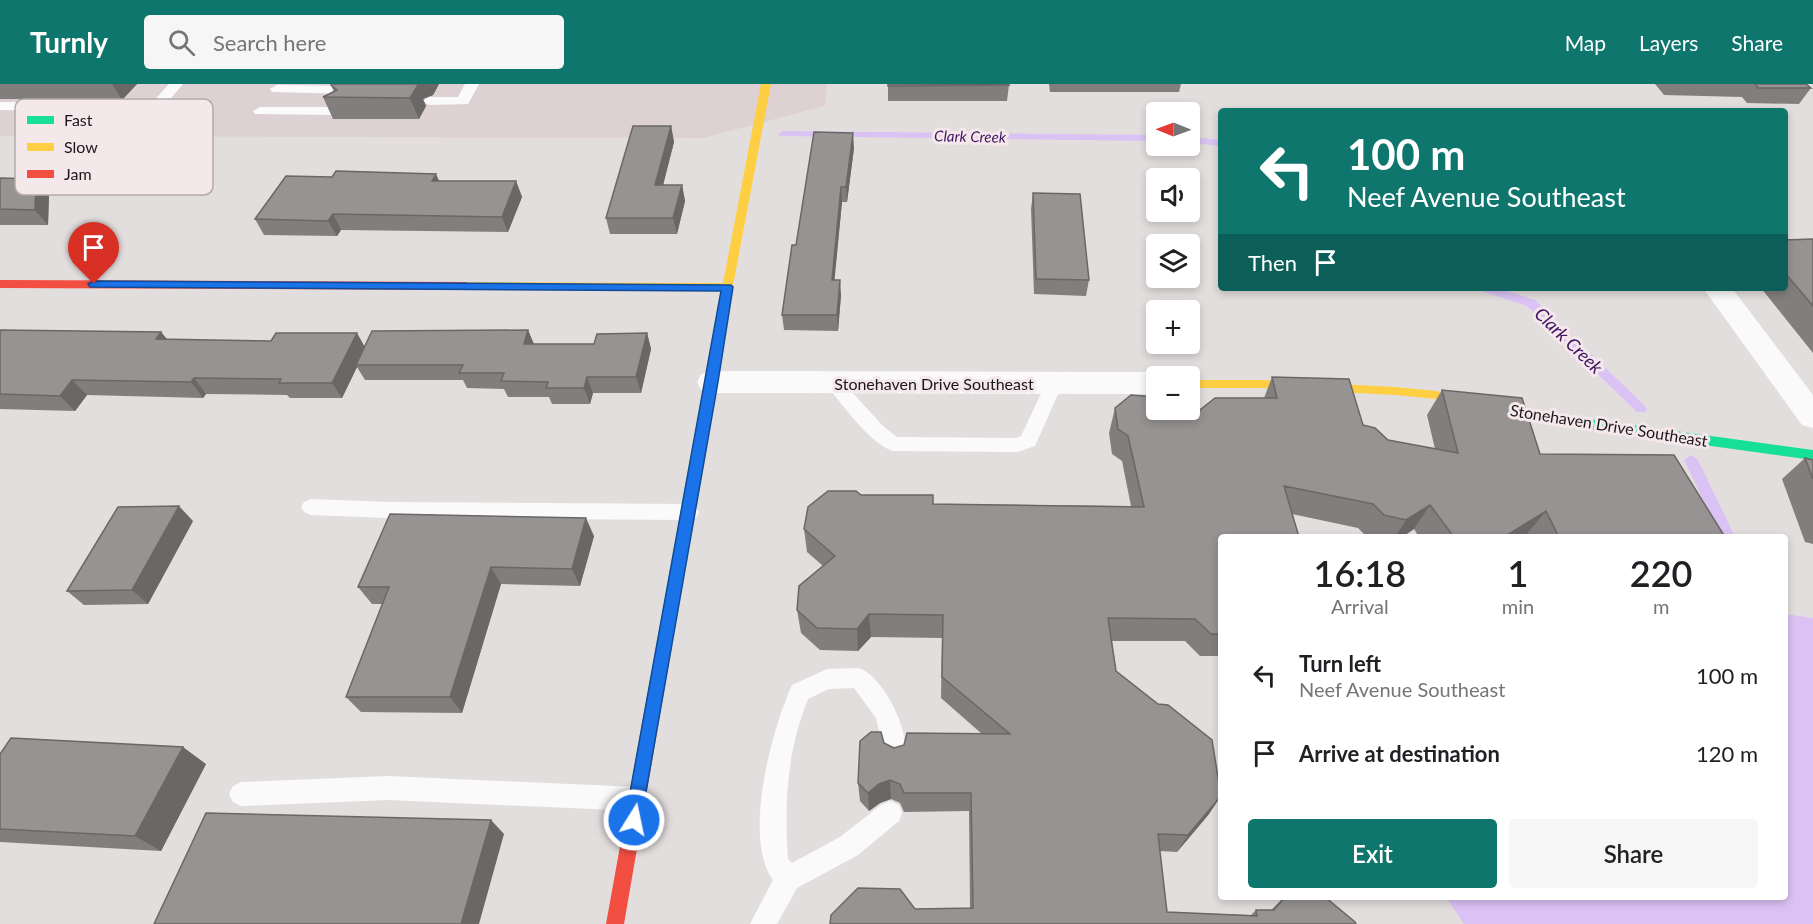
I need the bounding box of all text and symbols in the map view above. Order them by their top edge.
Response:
search box [144,15,564,69]
text: Turnly [30,25,108,59]
icon: search [165,26,198,59]
text: Search here [213,29,326,56]
text: Map [1565,30,1606,55]
text: Layers [1639,30,1698,55]
text: Share [1731,30,1783,55]
legend [15,99,213,195]
north arrow [1146,102,1200,156]
map controls [1146,102,1200,420]
text: Fast [64,110,93,129]
water label: Clark Creek [934,126,1007,146]
text: 100 m [1347,129,1465,179]
icon: left [1248,132,1326,210]
text: Slow [64,137,98,156]
text: Jam [64,164,92,183]
button: sound [1146,168,1200,222]
text: Neef Avenue Southeast [1347,180,1626,213]
pin [68,222,119,284]
icon: arrive [77,231,110,264]
button: layers [1146,234,1200,288]
icon: arrive [1309,246,1342,279]
text: Then [1248,249,1297,276]
button: + [1146,300,1200,354]
water label: Clark Creek [1530,302,1608,378]
button: − [1146,366,1200,420]
street label: Stonehaven Drive Southeast [834,374,1034,393]
street label: Stonehaven Drive Southeast [1509,400,1709,450]
text: 16:18 [1314,551,1406,595]
text: 1 [1508,551,1528,595]
text: 220 [1630,551,1692,595]
text: Arrival [1331,594,1389,618]
text: min [1502,594,1534,618]
text: m [1653,594,1669,618]
text: Turn left [1299,650,1381,677]
icon: left [1248,659,1281,692]
text: 100 m [1696,662,1758,689]
text: Neef Avenue Southeast [1299,677,1505,701]
icon: arrive [1248,737,1281,770]
text: Arrive at destination [1299,740,1500,767]
text: 120 m [1696,740,1758,767]
position arrow [602,788,666,852]
button: Exit [1248,819,1497,888]
button: Share [1509,819,1758,888]

